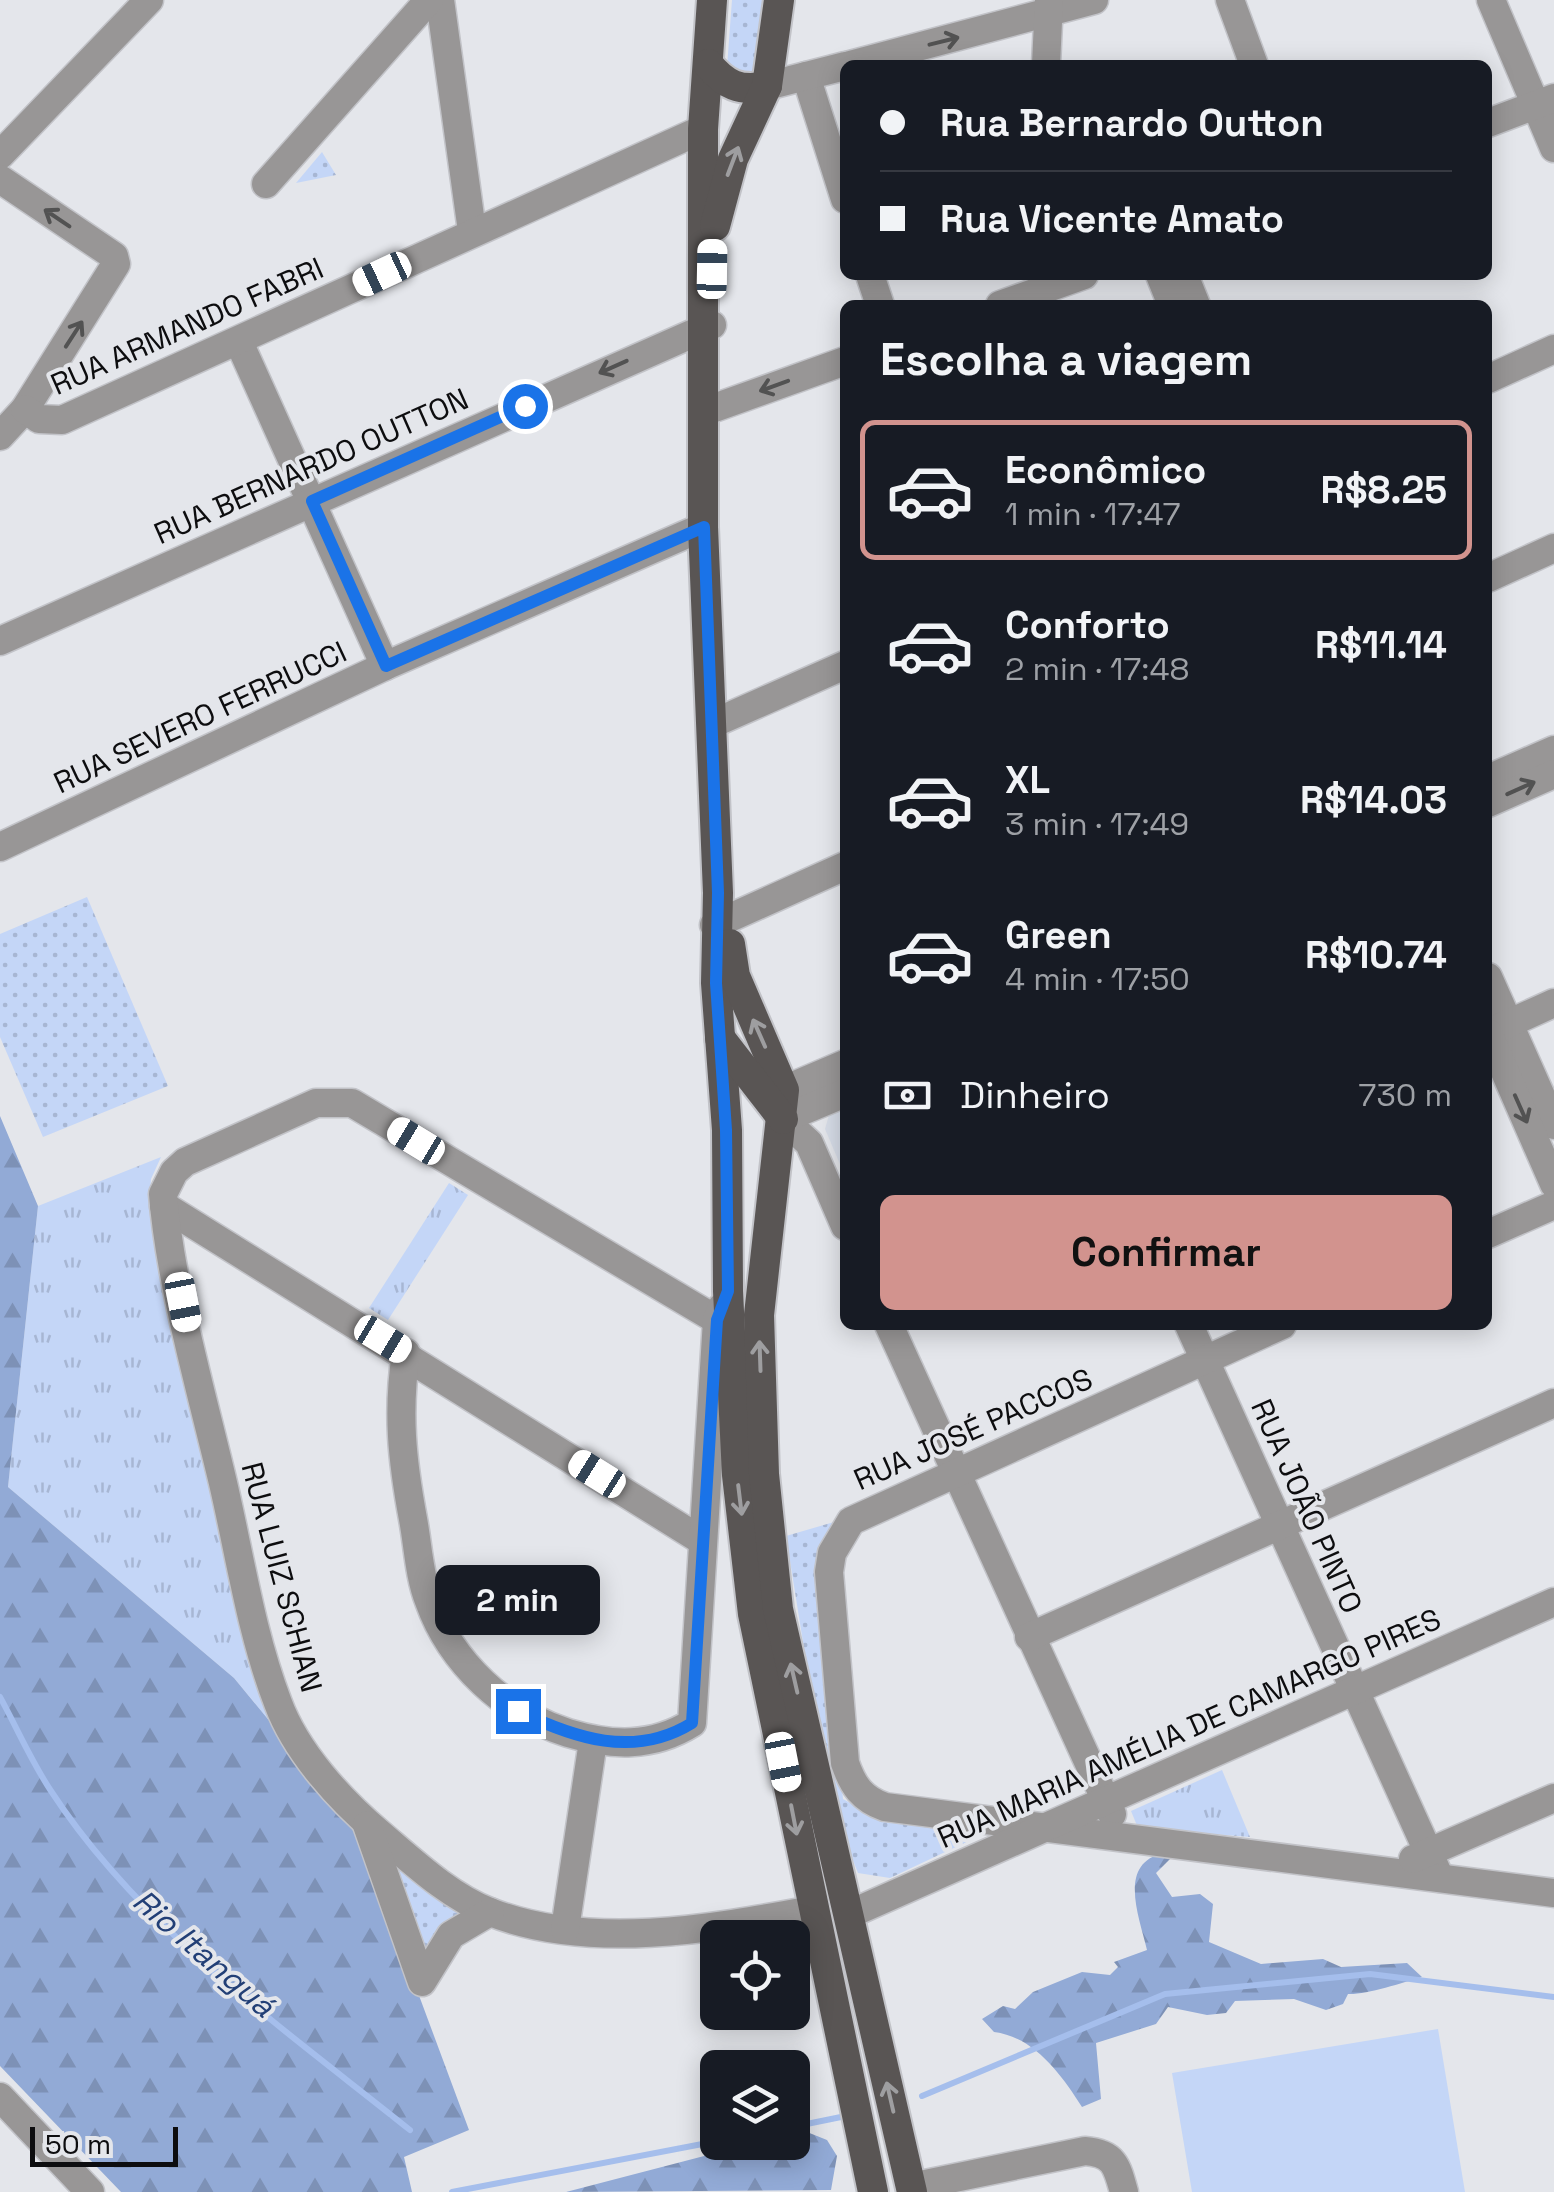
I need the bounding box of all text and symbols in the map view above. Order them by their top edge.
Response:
one-way arrow [928,30,959,49]
text: Rua Bernardo Outton [940,99,1324,147]
one-way arrow [725,146,743,177]
text: Rua Vicente Amato [940,195,1284,243]
one-way arrow [43,208,71,229]
car [696,239,728,299]
street label: RUA ARMANDO FABRI [45,248,329,404]
car [348,248,416,300]
one-way arrow [63,320,84,348]
text: Escolha a viagem [880,331,1252,388]
one-way arrow [599,359,629,377]
one-way arrow [760,378,791,396]
street label: RUA BERNARDO OUTTON [148,379,474,553]
route start [503,384,548,429]
icon: car [885,445,975,535]
text: Econômico [1005,446,1206,494]
text: R$8.25 [1320,466,1447,514]
text: 1 min · 17:47 [1005,494,1181,534]
icon: car [885,600,975,690]
text: Conforto [1005,601,1170,649]
text: R$11.14 [1315,621,1447,669]
street label: RUA SEVERO FERRUCCI [47,632,353,802]
text: 2 min · 17:48 [1005,649,1189,689]
icon: car [885,755,975,845]
text: XL [1005,756,1050,804]
text: R$14.03 [1300,776,1447,824]
one-way arrow [1505,778,1535,797]
text: 3 min · 17:49 [1005,804,1189,844]
icon: car [885,910,975,1000]
text: Green [1005,911,1112,959]
text: R$10.74 [1305,931,1447,979]
text: 4 min · 17:50 [1005,959,1190,999]
one-way arrow [749,1018,767,1049]
icon: cash [880,1068,935,1123]
text: Dinheiro [960,1071,1110,1119]
text: 730 m [1358,1075,1452,1115]
one-way arrow [1513,1093,1531,1124]
car [383,1113,449,1169]
button: Confirmar [880,1195,1452,1310]
car [163,1270,203,1334]
car [350,1311,416,1367]
one-way arrow [751,1340,770,1372]
street label: RUA JOSÉ PACCOS [848,1359,1098,1499]
street label: RUA JOÃO PINTO [1242,1393,1372,1619]
car [564,1445,630,1503]
street label: RUA LUIZ SCHIAN [233,1458,331,1696]
one-way arrow [731,1483,750,1516]
callout: 2 min [436,1566,600,1636]
text: 2 min [476,1580,559,1620]
street label: RUA MARIA AMÉLIA DE CAMARGO PIRES [931,1599,1447,1857]
one-way arrow [784,1663,802,1695]
route end [496,1689,541,1734]
car [763,1730,803,1794]
one-way arrow [786,1803,805,1835]
water label: Rio Itanguá [125,1880,284,2026]
map controls [700,1920,810,2160]
button: locate [700,1920,810,2030]
button: layers [700,2050,810,2160]
one-way arrow [880,2082,899,2114]
scale bar [30,2122,178,2166]
text: 50 m [45,2126,111,2162]

